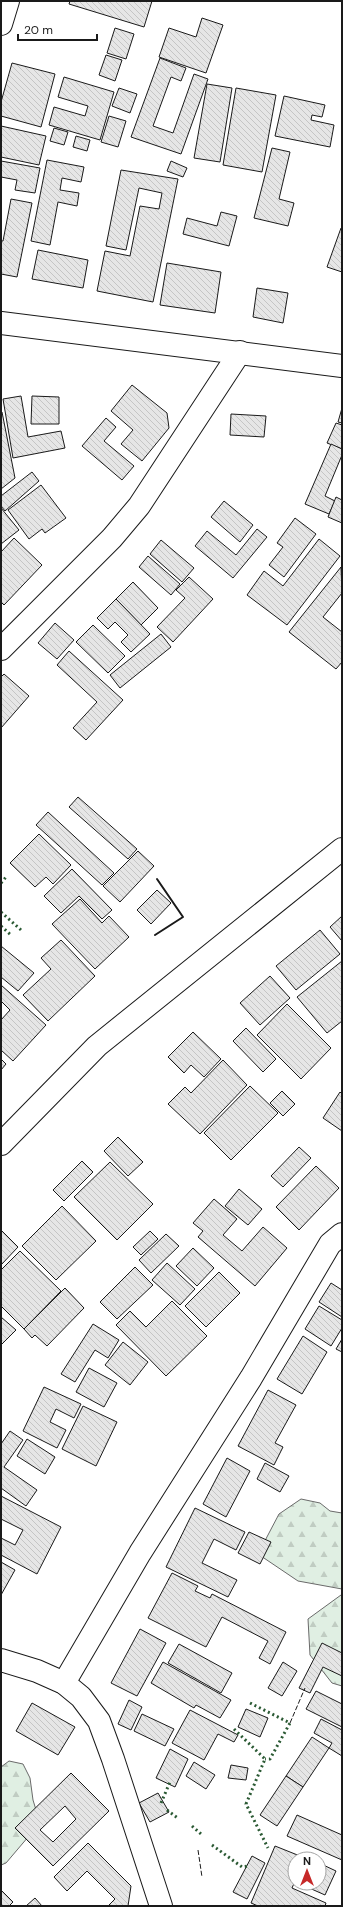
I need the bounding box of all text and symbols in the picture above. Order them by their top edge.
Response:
scale bar [18,16,97,42]
text: 20 m [24,22,53,38]
north arrow [287,1851,327,1891]
text: N [303,1854,311,1868]

